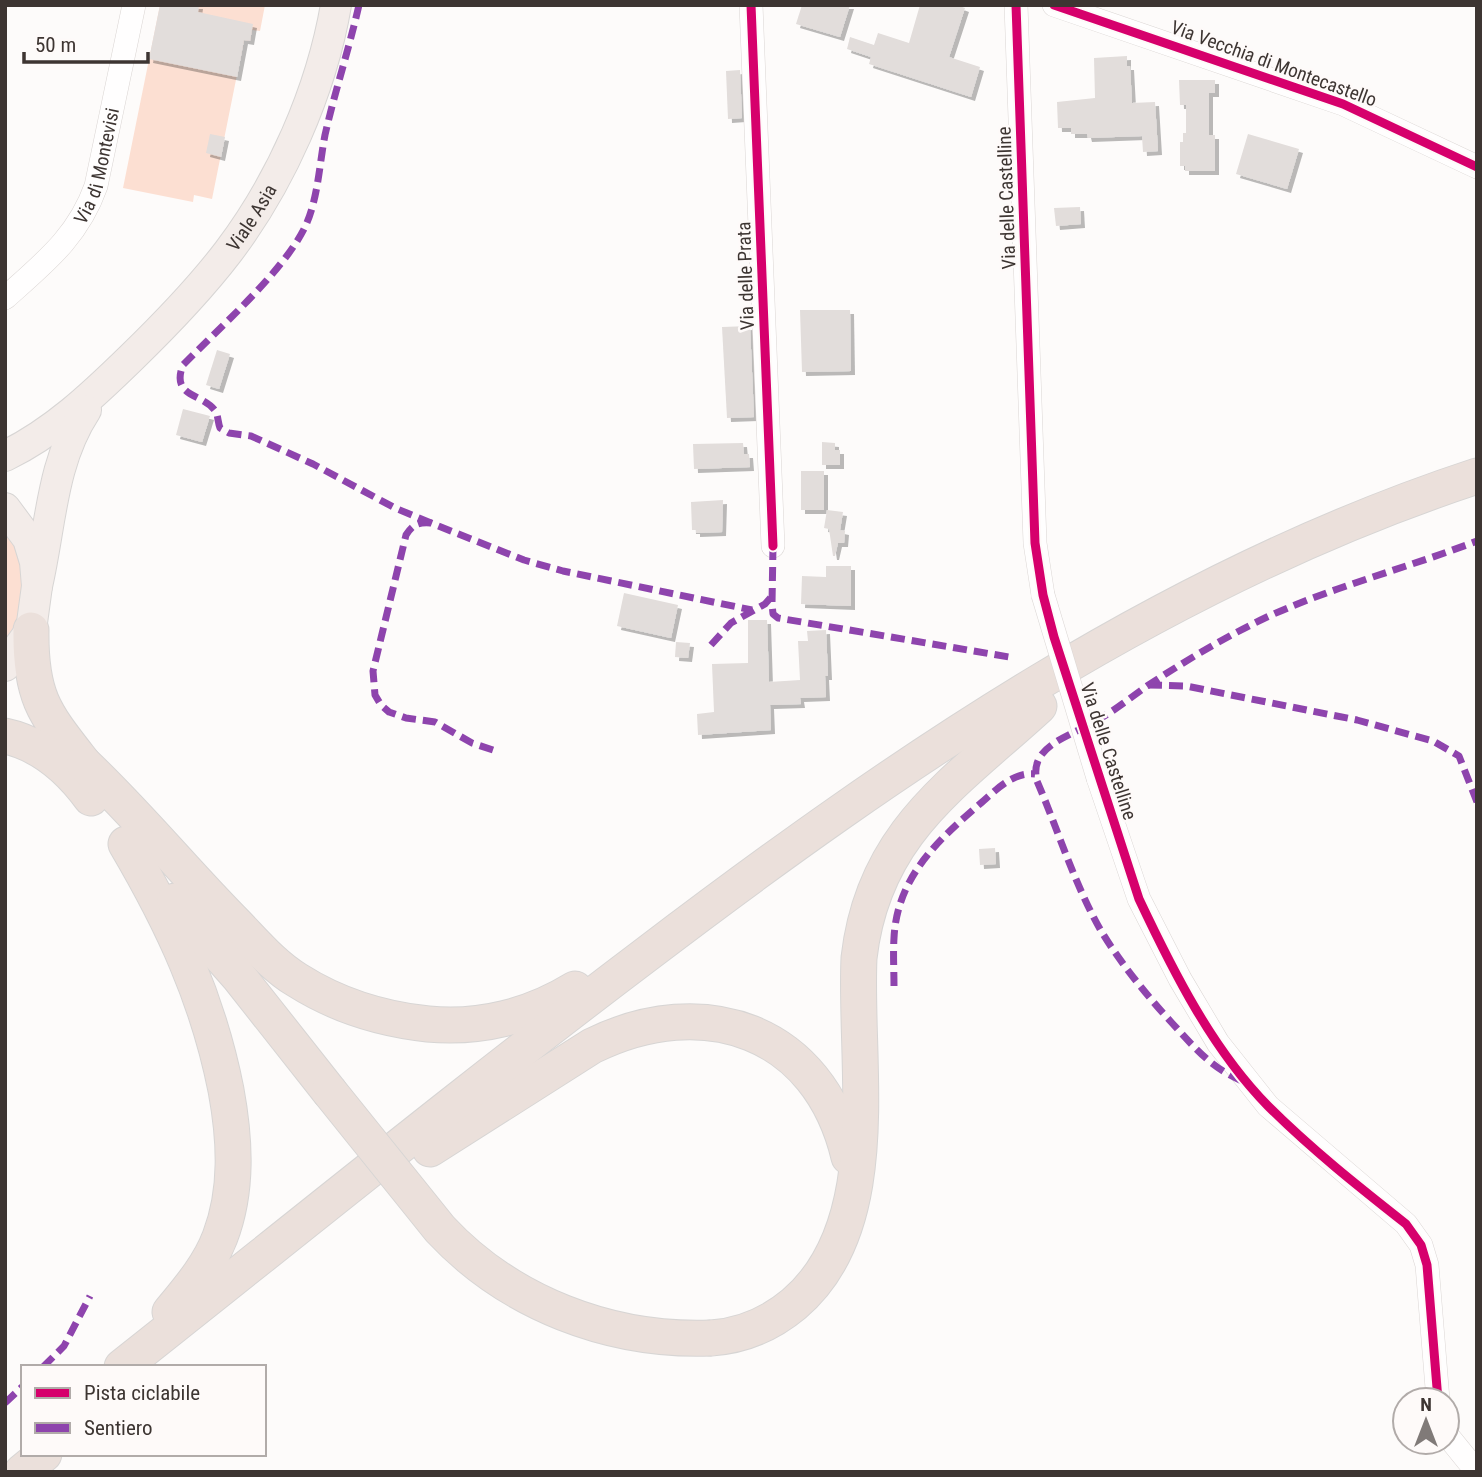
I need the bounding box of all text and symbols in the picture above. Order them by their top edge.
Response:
street label: Via Vecchia di Montecastello [1168,16,1380,111]
scale bar [24,21,149,65]
text: 50 m [35,33,76,57]
street label: Via di Montevisi [69,106,124,228]
street label: Via delle Castelline [993,126,1020,270]
street label: Viale Asia [222,180,282,256]
street label: Via delle Prata [732,221,759,331]
street label: Via delle Castelline [1075,680,1142,823]
legend [21,1365,266,1456]
text: Pista ciclabile [84,1381,200,1405]
north arrow [1391,1386,1461,1456]
text: N [1420,1393,1432,1416]
text: Sentiero [84,1416,153,1440]

